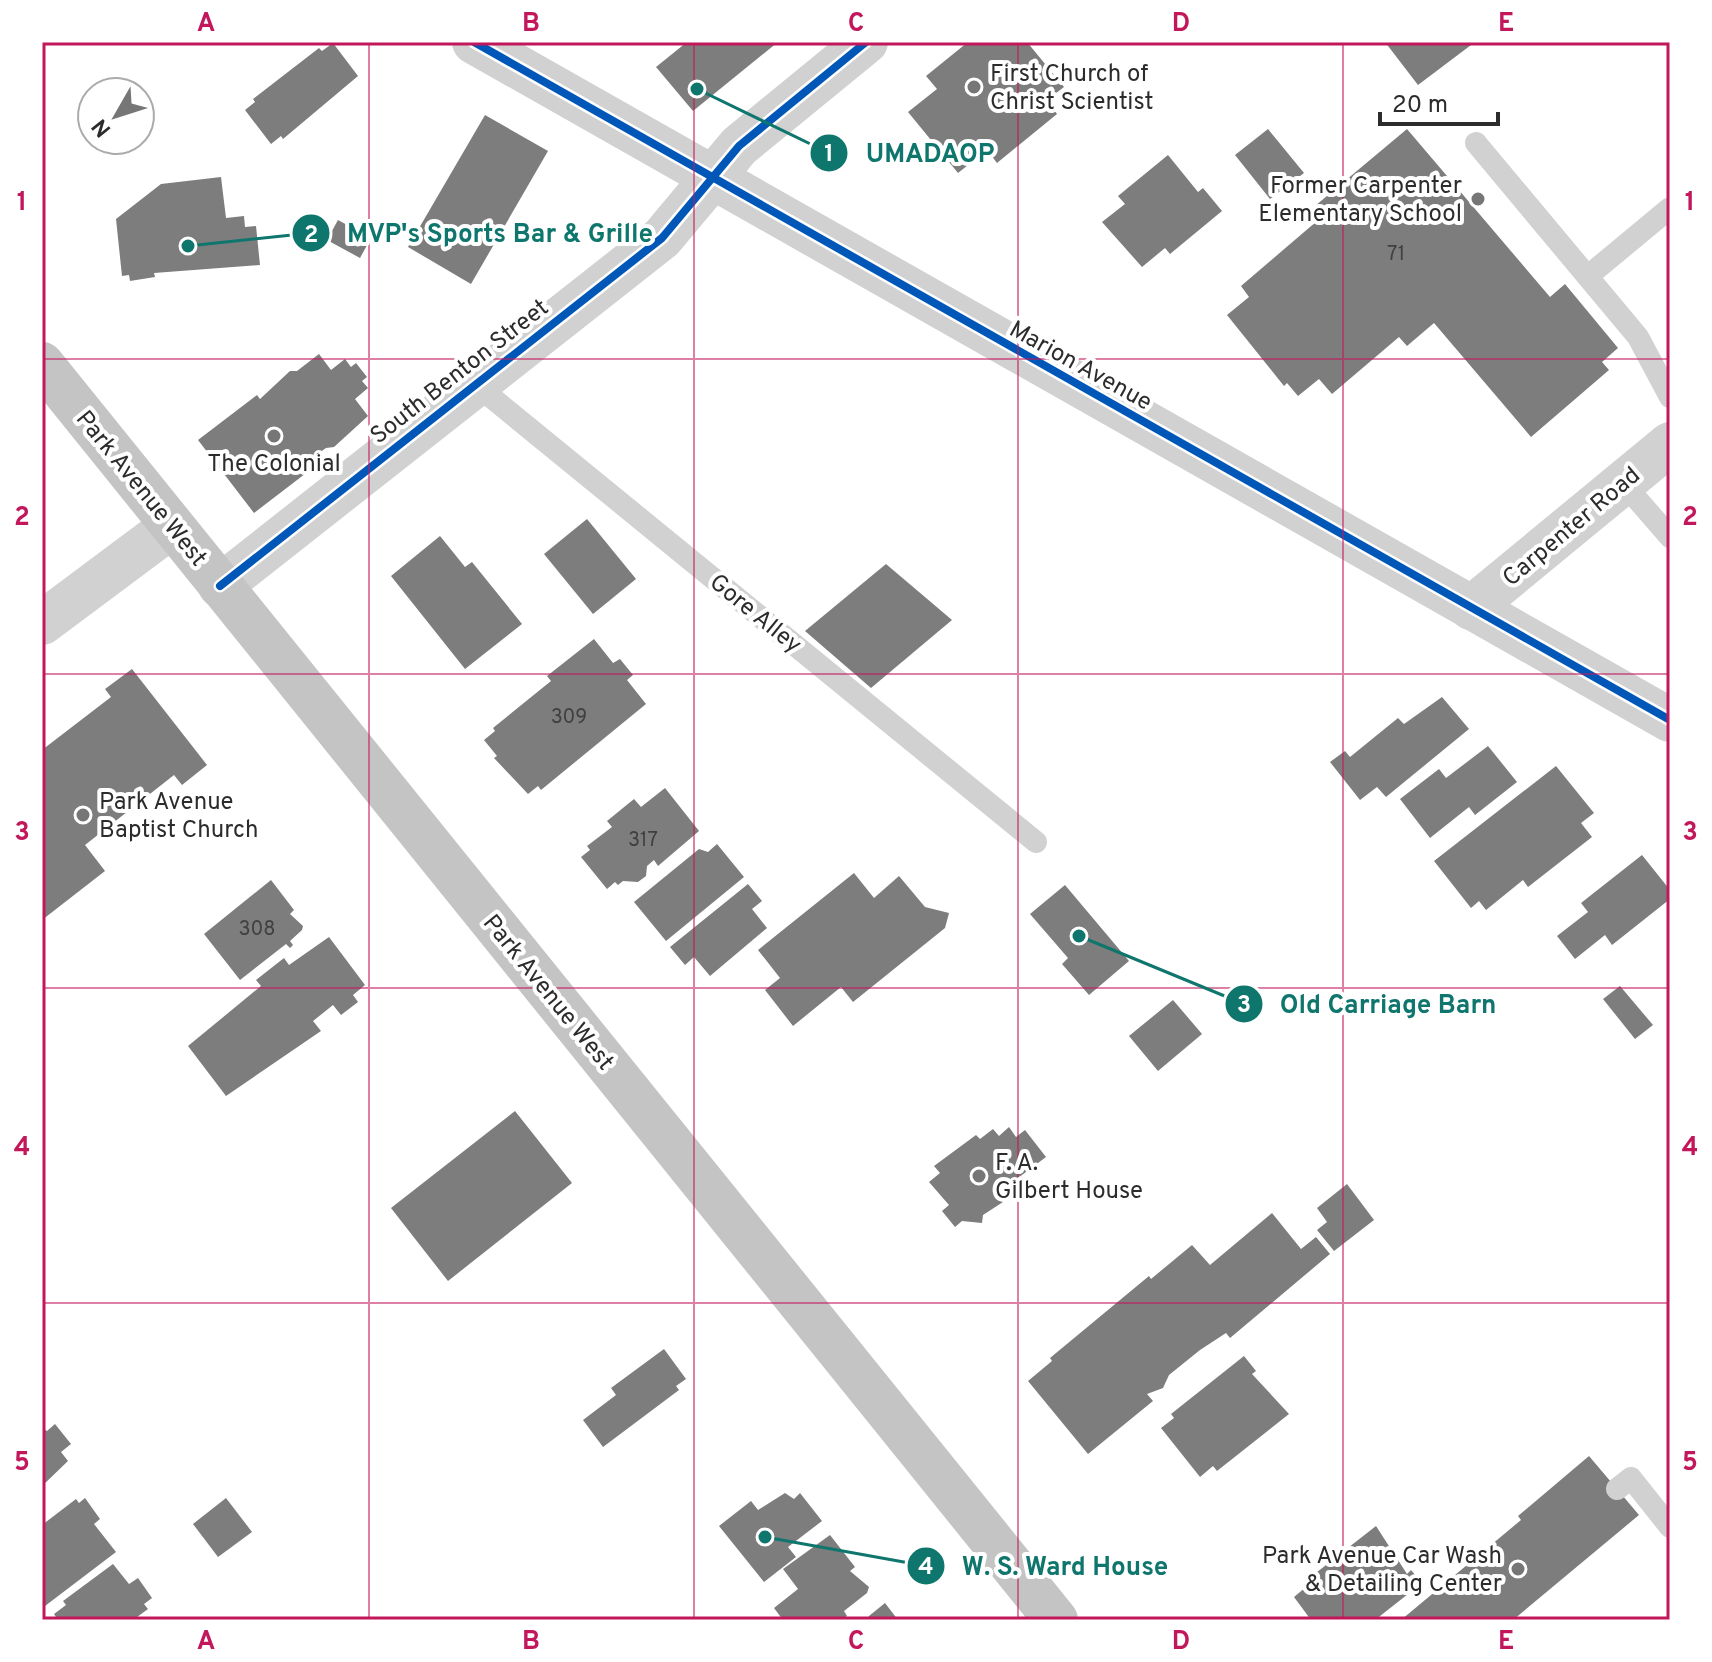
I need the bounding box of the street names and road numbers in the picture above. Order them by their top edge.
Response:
street label: South Benton Street [365,294,555,452]
street label: Marion Avenue [1003,315,1157,418]
street label: Park Avenue West [68,405,213,573]
street label: Carpenter Road [1497,461,1647,594]
street label: Gore Alley [703,568,807,661]
street label: Park Avenue West [475,909,620,1077]

